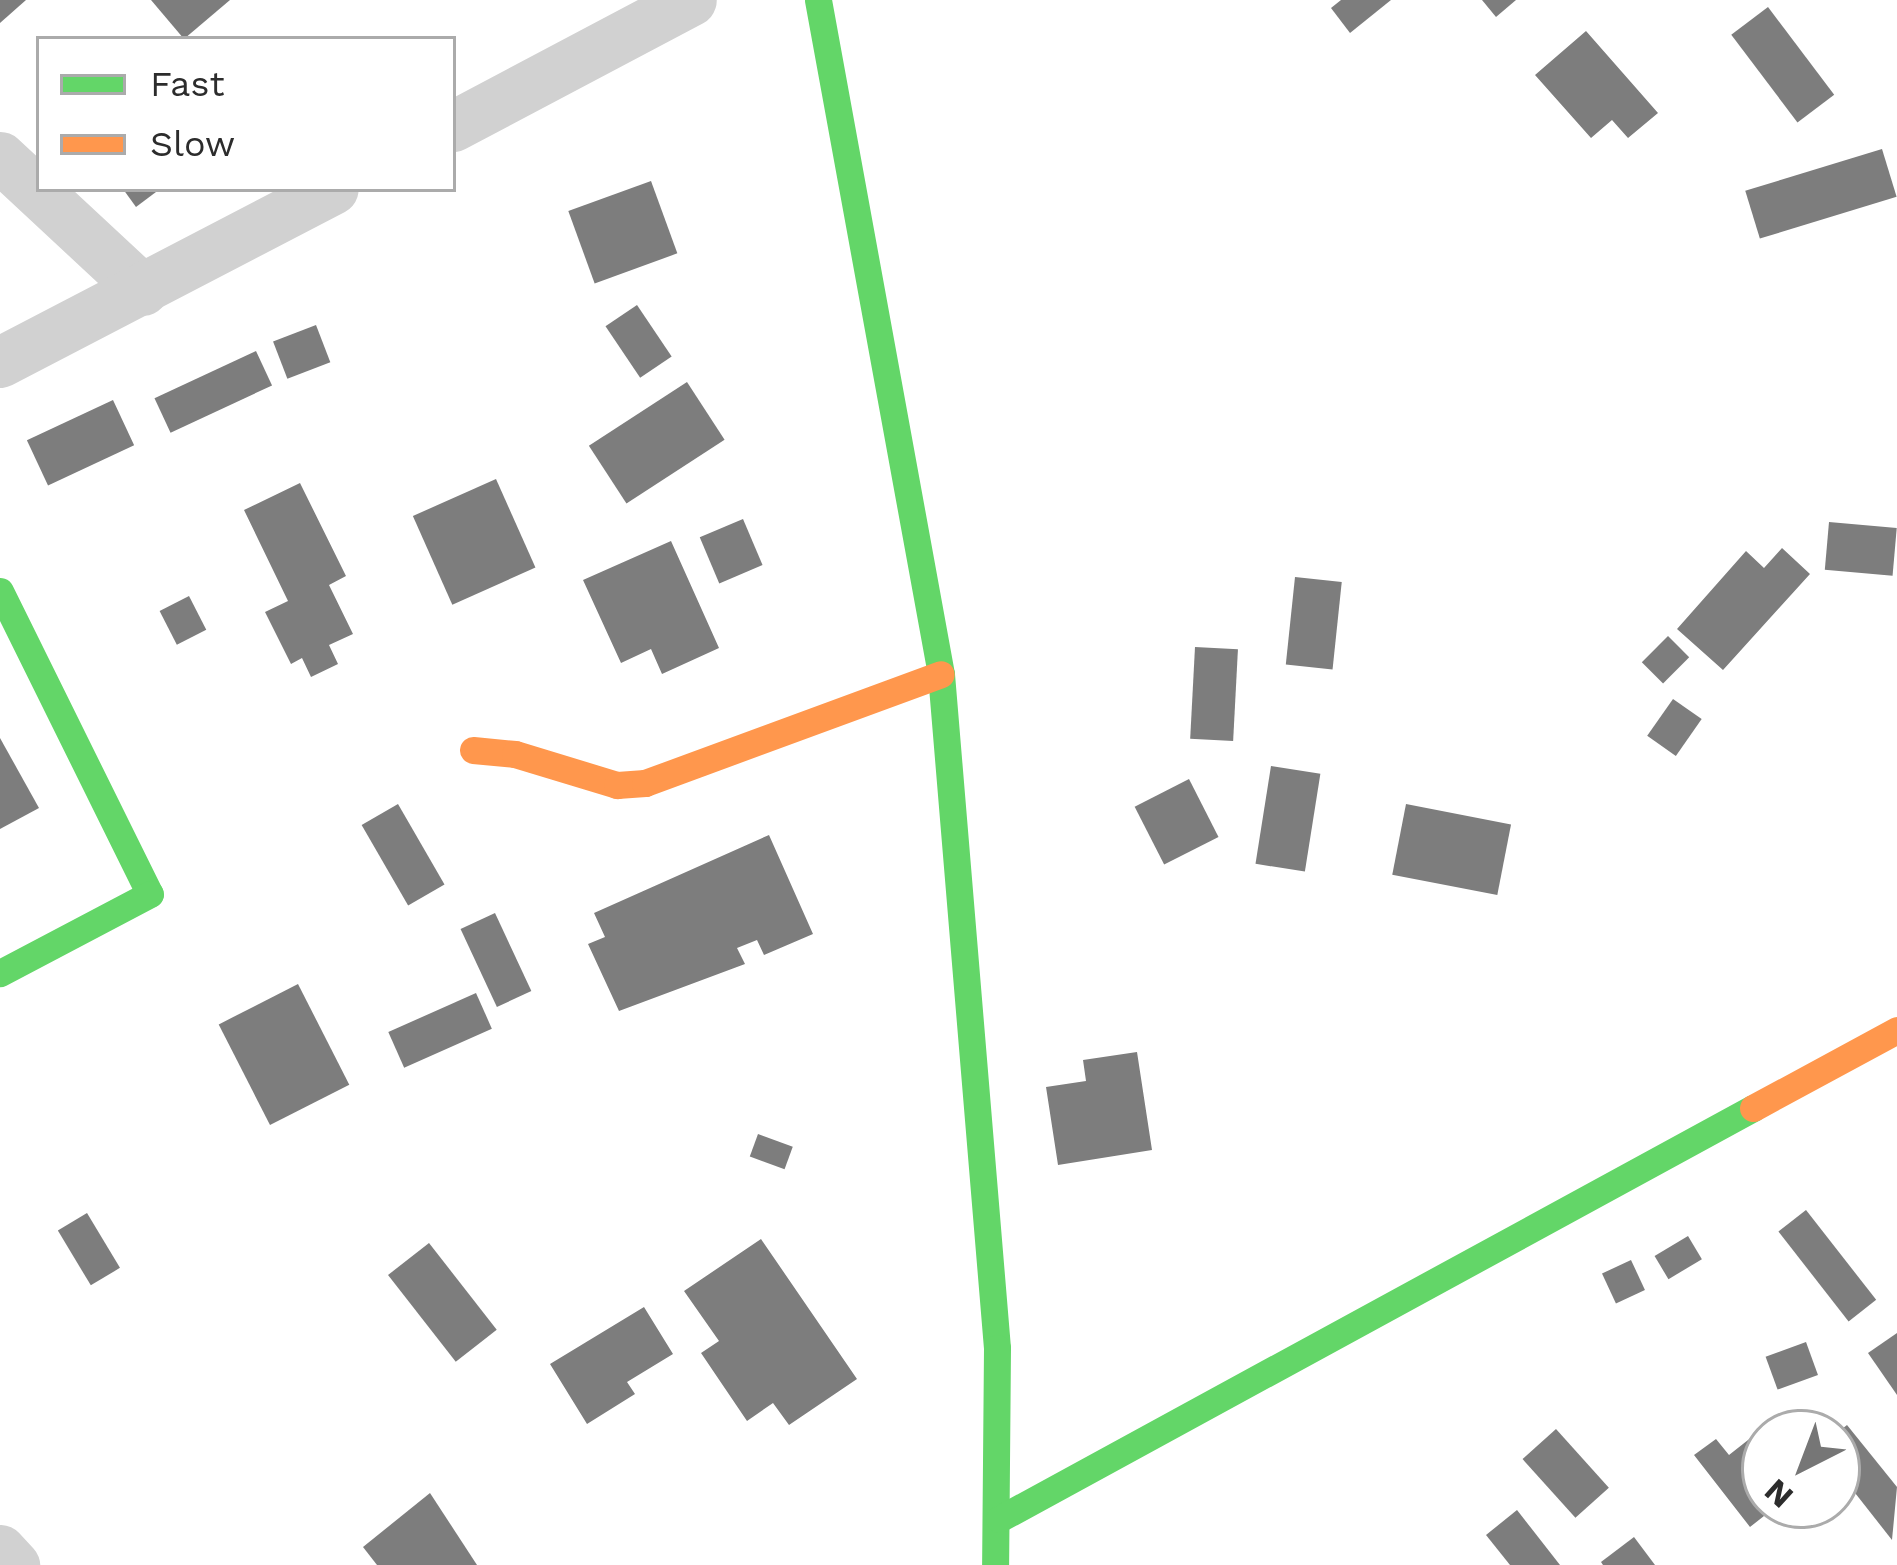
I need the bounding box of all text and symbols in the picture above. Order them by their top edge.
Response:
legend [36,36,456,192]
text: Fast [150,63,225,105]
text: Slow [150,123,235,165]
north arrow [1741,1409,1861,1529]
text: N [1756,1471,1801,1517]

